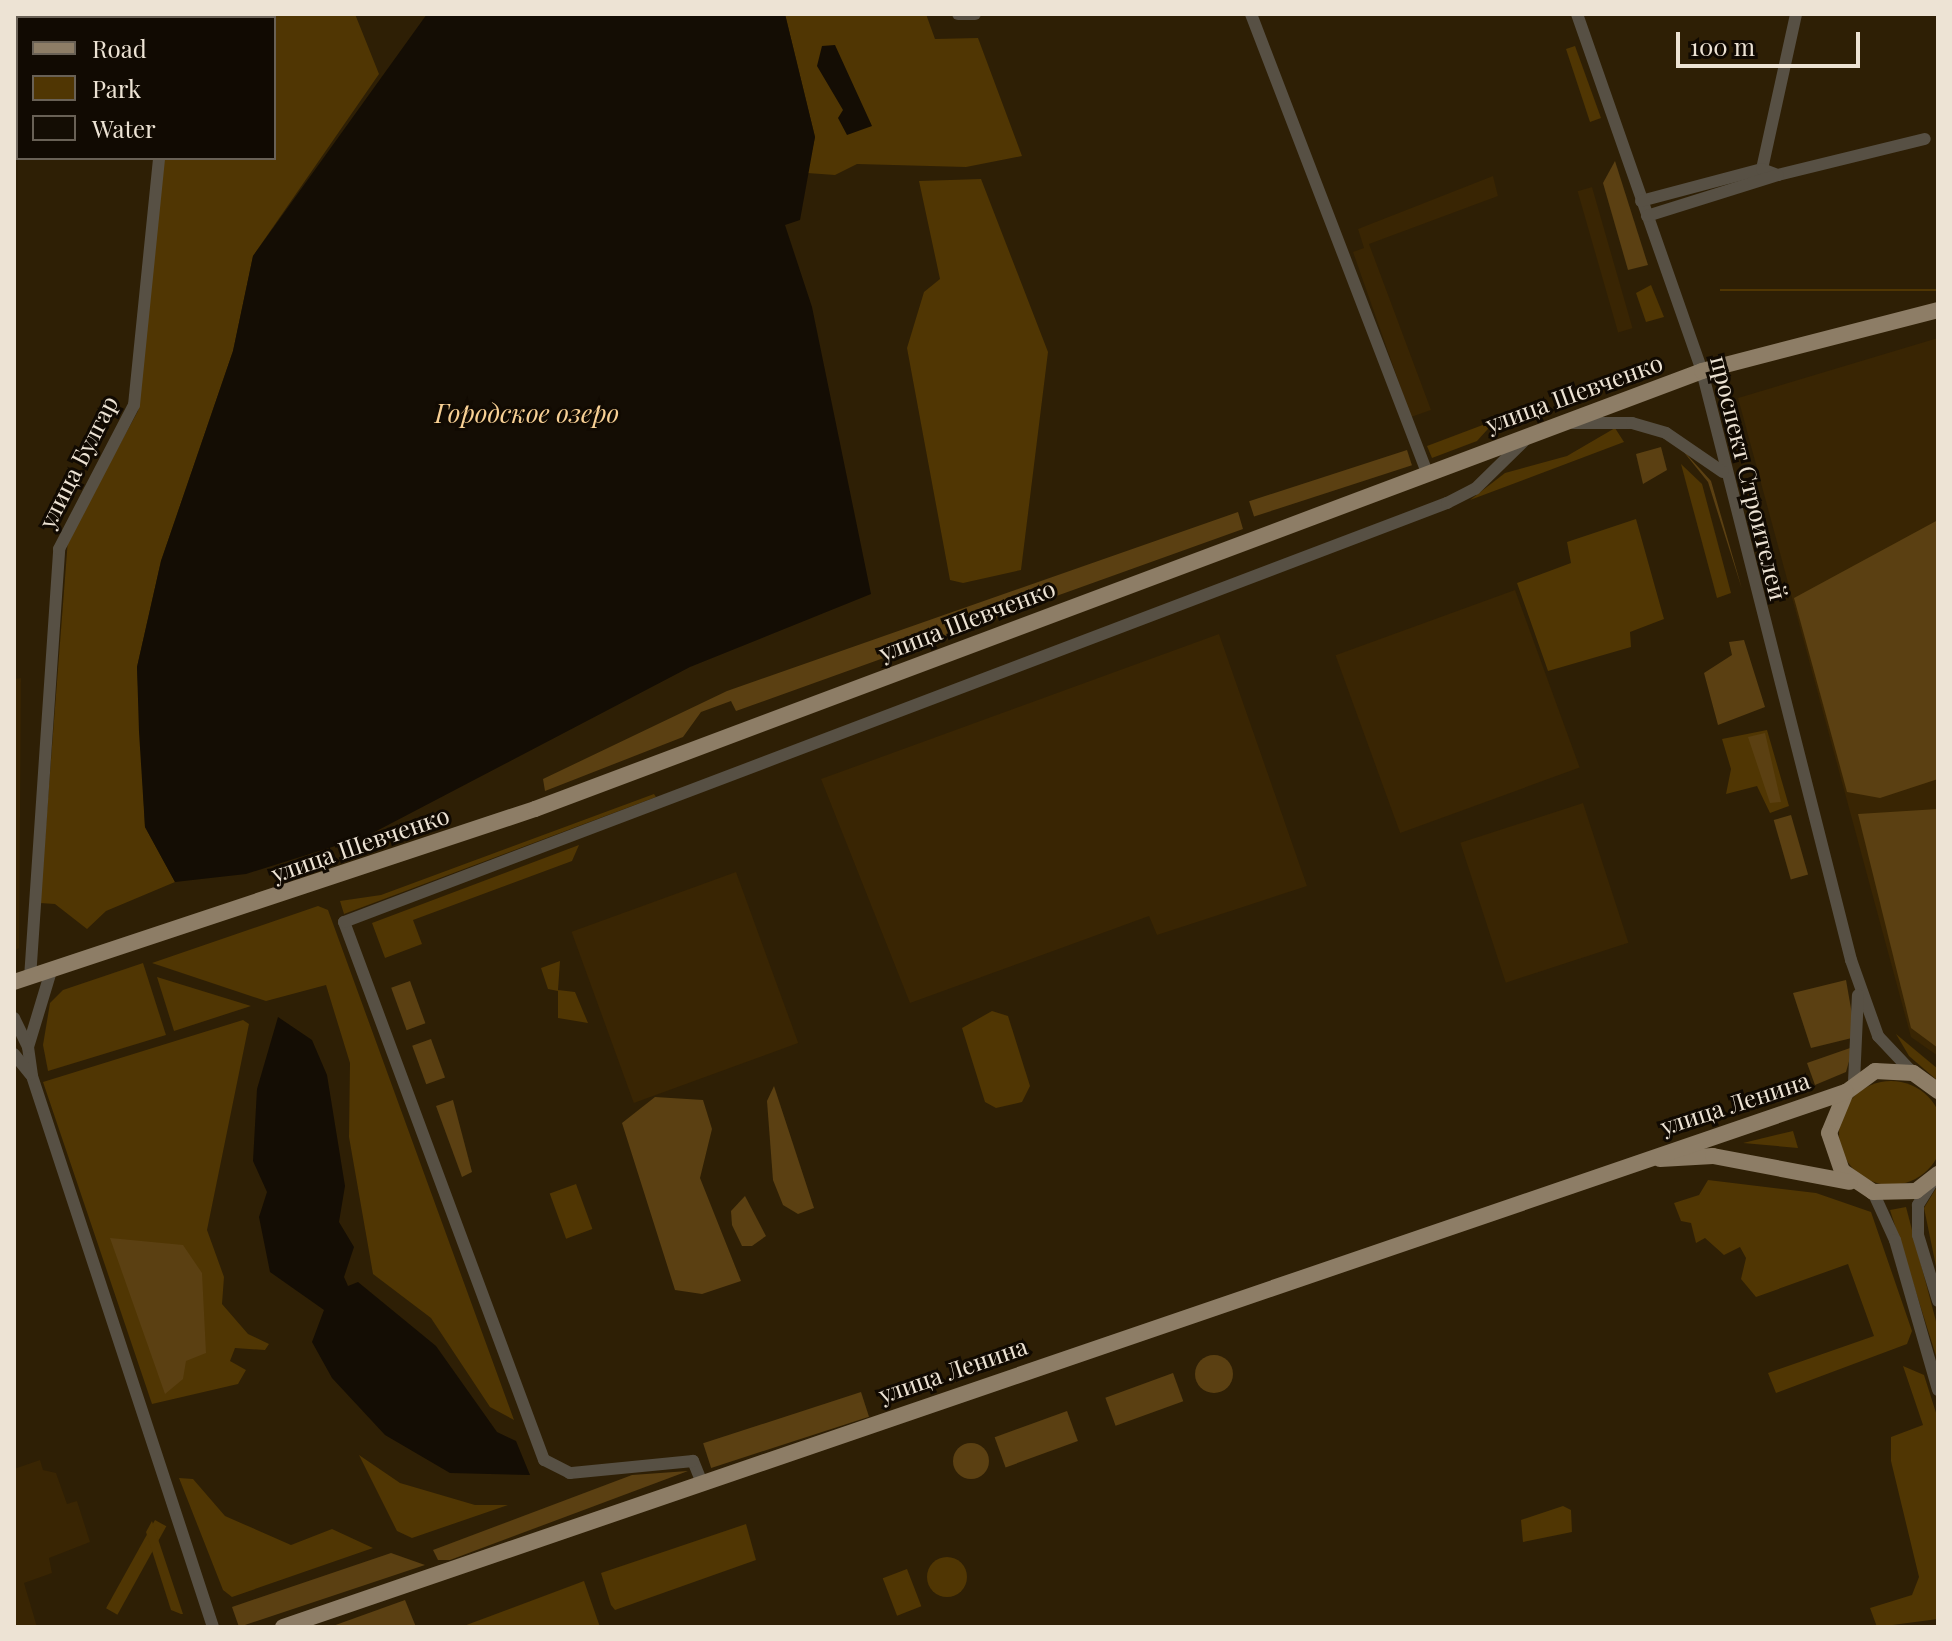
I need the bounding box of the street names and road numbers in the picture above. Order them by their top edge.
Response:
street label: улица Шевченко [1482,348,1666,438]
street label: проспект Строителей [1705,353,1793,603]
street label: улица Булгар [32,391,124,533]
street label: улица Шевченко [875,573,1059,667]
street label: улица Шевченко [267,800,453,888]
street label: улица Ленина [1657,1065,1813,1141]
street label: улица Ленина [875,1331,1031,1409]

